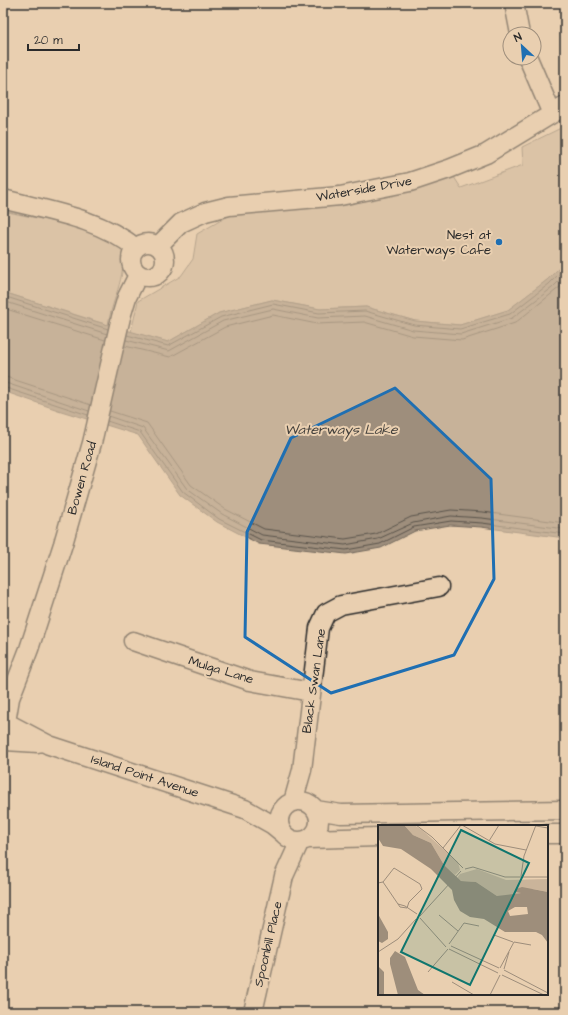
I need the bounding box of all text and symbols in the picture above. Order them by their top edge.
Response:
scale bar [28,26,79,52]
north arrow [502,26,542,66]
text: N [511,29,524,46]
text: 20 m [34,32,63,49]
street label: Waterside Drive [315,172,413,206]
place label: Nest at Waterways Cafe [386,226,492,260]
marker: Nest at Waterways Cafe [494,237,504,247]
water label: Waterways Lake [285,420,399,440]
street label: Bowen Road [63,439,101,517]
street label: Black Swan Lane [298,627,330,735]
street label: Mulga Lane [186,652,256,689]
street label: Island Point Avenue [89,750,201,802]
inset map [378,825,548,995]
street label: Spoonbill Place [249,899,287,989]

